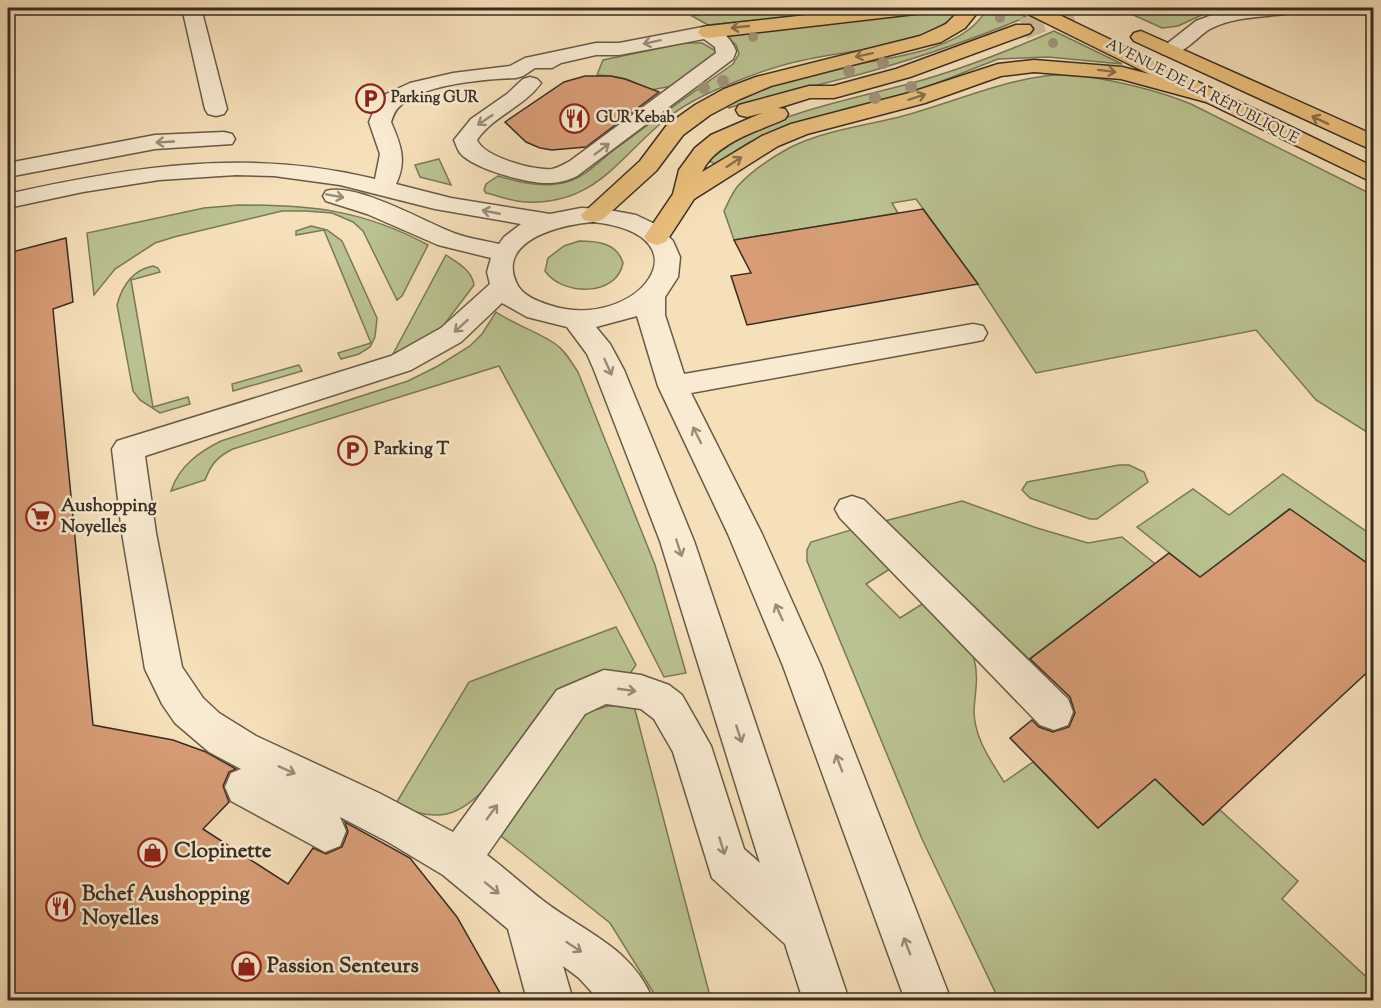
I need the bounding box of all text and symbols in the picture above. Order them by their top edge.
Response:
one-way arrow [731,22,750,33]
street label: AVENUE DE LA RÉPUBLIQUE [1102,33,1303,150]
one-way arrow [643,37,662,49]
one-way arrow [855,49,874,61]
one-way arrow [1096,65,1116,76]
parking icon: Parking GUR [354,82,386,114]
place label: Parking GUR [391,88,479,109]
one-way arrow [907,91,926,102]
restaurant icon: GUR Kebab [559,102,591,134]
place label: GUR Kebab [596,108,675,129]
one-way arrow [1312,113,1330,125]
one-way arrow [477,114,494,126]
one-way arrow [156,136,176,147]
one-way arrow [593,143,609,155]
one-way arrow [725,156,742,168]
one-way arrow [325,191,344,202]
one-way arrow [482,206,501,217]
one-way arrow [453,319,468,333]
one-way arrow [602,358,614,376]
one-way arrow [691,427,702,445]
parking icon: Parking T [337,434,369,466]
place label: Parking T [374,437,450,463]
place label: Aushopping Noyelles [61,494,157,541]
supermarket icon: Aushopping Noyelles [24,501,56,533]
one-way arrow [675,538,686,557]
one-way arrow [772,604,784,622]
one-way arrow [617,684,636,695]
one-way arrow [735,724,746,743]
one-way arrow [832,754,843,773]
one-way arrow [277,765,295,777]
one-way arrow [486,805,499,821]
shop icon: Clopinette [137,836,169,868]
one-way arrow [717,836,728,855]
place label: Clopinette [174,837,272,867]
place label: Bchef Aushopping Noyelles [82,880,251,934]
one-way arrow [484,881,500,894]
restaurant icon: Bchef Aushopping Noyelles [45,891,77,923]
one-way arrow [901,937,912,956]
one-way arrow [566,941,583,954]
shop icon: Passion Senteurs [230,951,262,983]
place label: Passion Senteurs [267,952,419,982]

